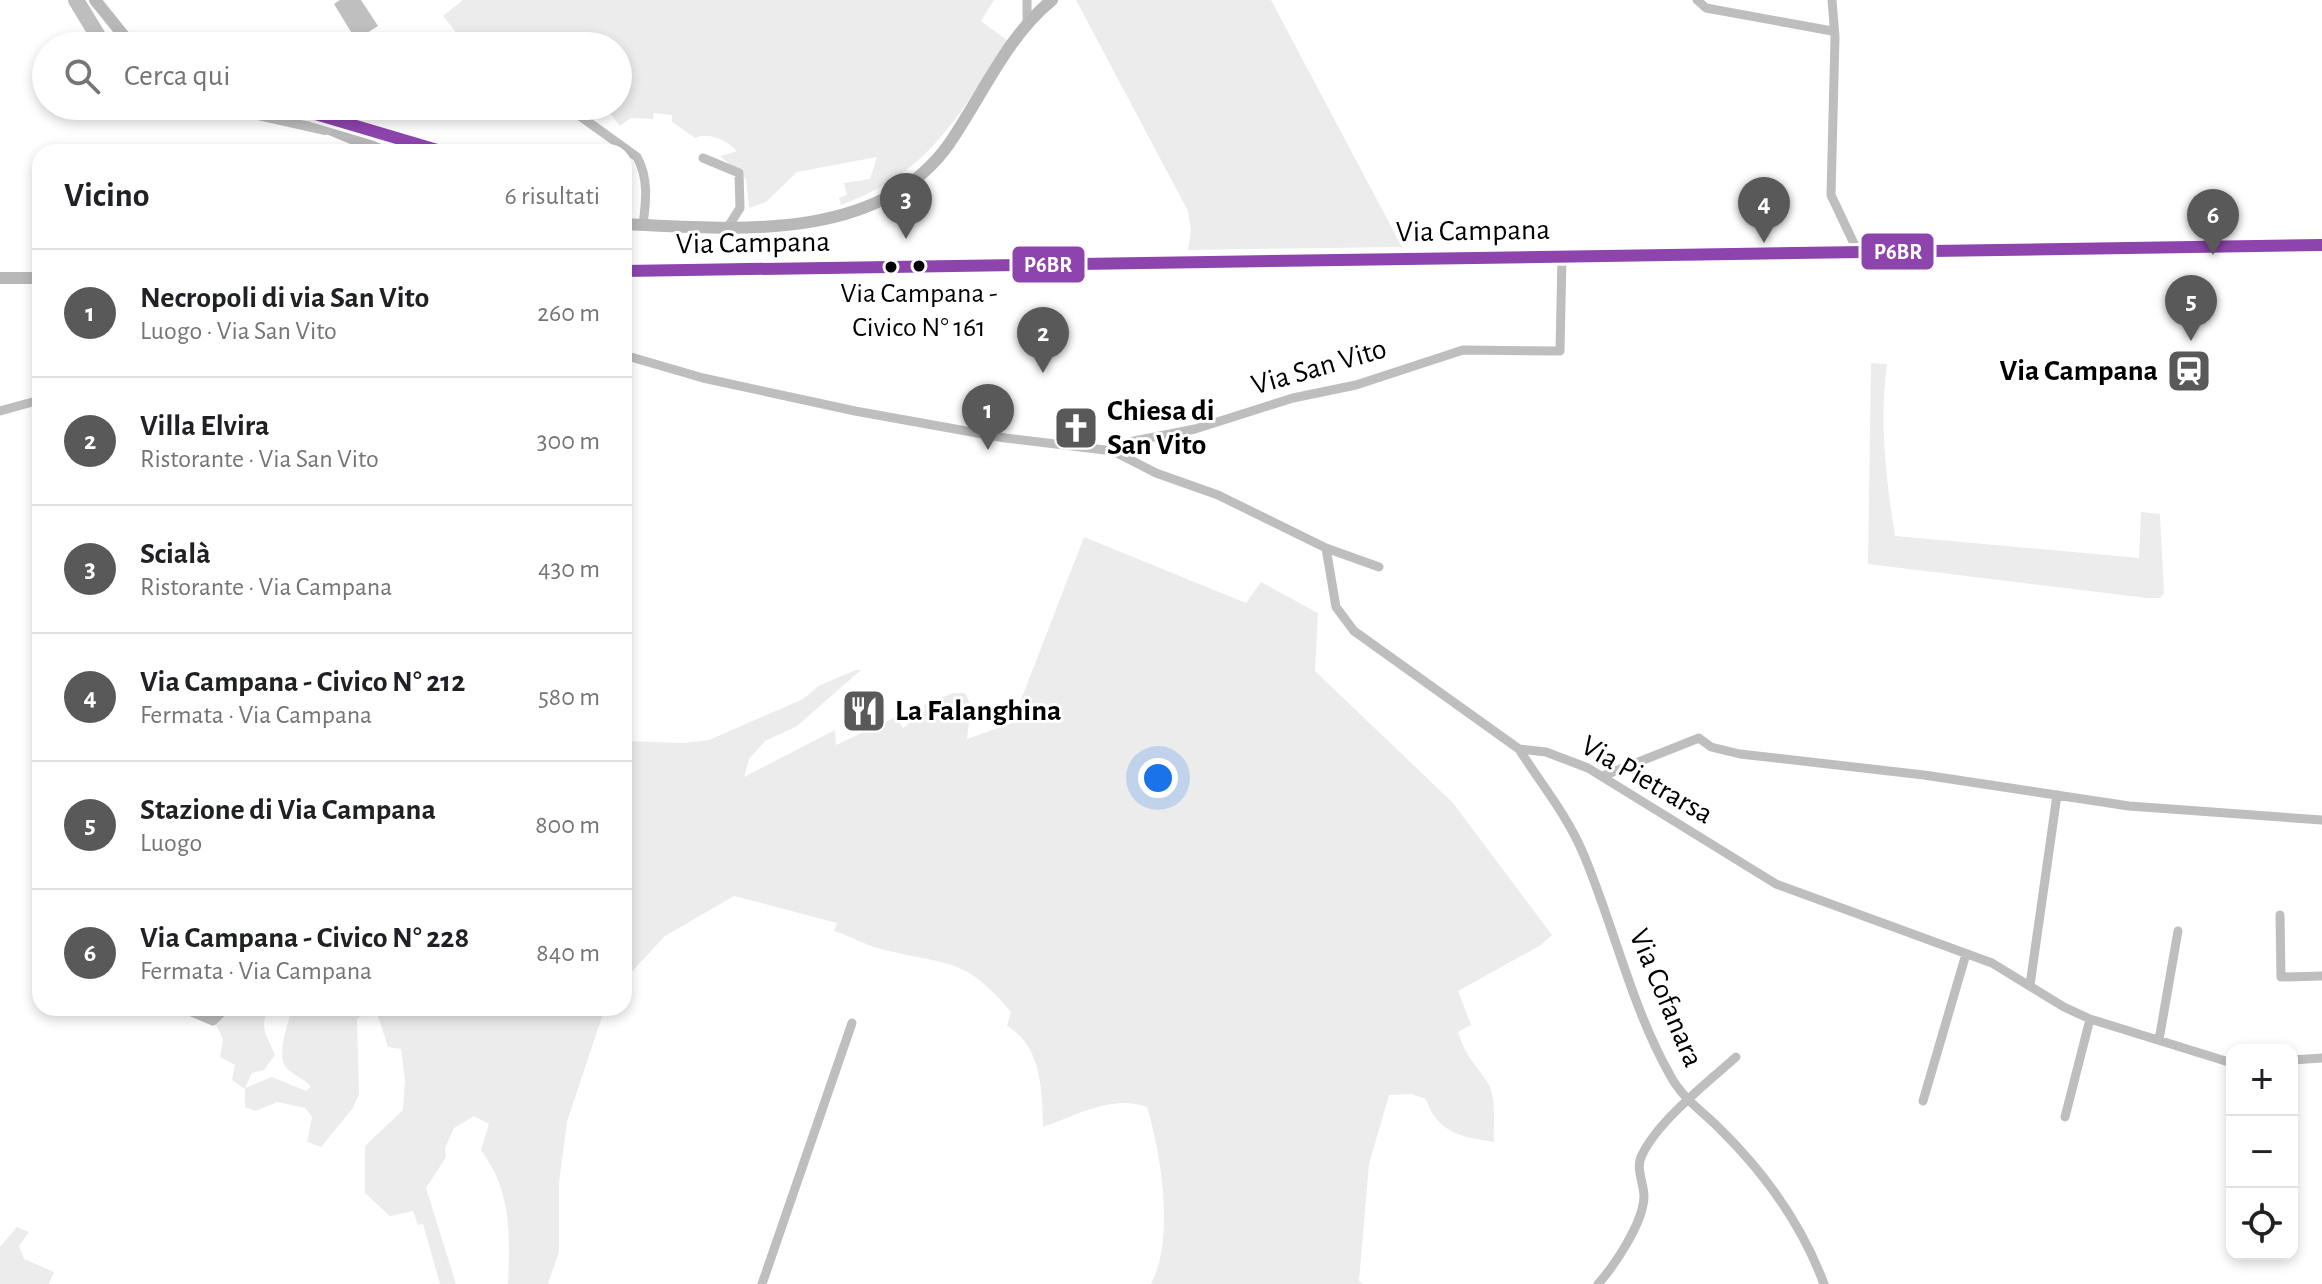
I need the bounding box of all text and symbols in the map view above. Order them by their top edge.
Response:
search box [32,32,632,120]
icon: search [60,54,104,98]
text: Cerca qui [124,61,230,91]
pin: 3 [880,173,932,239]
pin: 4 [1738,177,1790,243]
text: Vicino [64,179,150,213]
text: 6 risultati [505,183,600,209]
pin: 6 [2187,189,2239,255]
street label: Via Campana [1396,215,1550,247]
street label: Via Campana [676,227,830,259]
line badge: P6BR [1860,232,1935,271]
text: P6BR [1874,241,1922,263]
line badge: P6BR [1011,245,1086,284]
text: P6BR [1024,254,1072,276]
marker: Via Campana - Civico N° 161 [911,258,927,274]
unlabelled marker [883,259,899,275]
pin: 5 [2165,275,2217,341]
place label: Via Campana - Civico N° 161 [840,280,998,342]
text: Necropoli di via San Vito [140,283,429,313]
text: 1 [85,300,95,326]
text: 260 m [537,300,600,326]
pin: 2 [1017,307,1069,373]
text: Luogo · Via San Vito [140,318,337,344]
street label: Via San Vito [1248,333,1390,401]
station icon: Via Campana [2165,347,2213,395]
place label: Via Campana [2000,356,2158,386]
pin: 1 [962,384,1014,450]
place label: Chiesa di San Vito [1107,396,1215,460]
church icon: Chiesa di San Vito [1052,404,1100,452]
text: Villa Elvira [140,411,269,441]
text: 2 [84,428,96,454]
text: 300 m [537,428,600,454]
text: Ristorante · Via San Vito [140,446,379,472]
text: Scialà [140,539,211,569]
text: 3 [84,556,96,582]
text: 430 m [538,556,600,582]
text: Ristorante · Via Campana [140,574,392,600]
text: Via Campana - Civico N° 212 [140,667,465,697]
text: 4 [83,684,97,710]
text: 580 m [538,684,600,710]
restaurant icon: La Falanghina [840,687,888,735]
place label: La Falanghina [895,696,1061,726]
text: Fermata · Via Campana [140,702,372,728]
street label: Via Pietrarsa [1576,730,1718,830]
your location [1138,758,1178,798]
text: Stazione di Via Campana [140,795,436,825]
text: 5 [84,812,96,838]
text: 800 m [535,812,600,838]
text: Luogo [140,830,202,856]
text: Via Campana - Civico N° 228 [140,923,469,953]
street label: Via Cofanara [1624,925,1708,1071]
text: 6 [84,940,96,966]
text: 840 m [536,940,600,966]
text: Fermata · Via Campana [140,958,372,984]
map controls [2226,1044,2298,1260]
button: + [2226,1044,2298,1116]
button: − [2226,1116,2298,1188]
button: locate [2226,1188,2298,1260]

